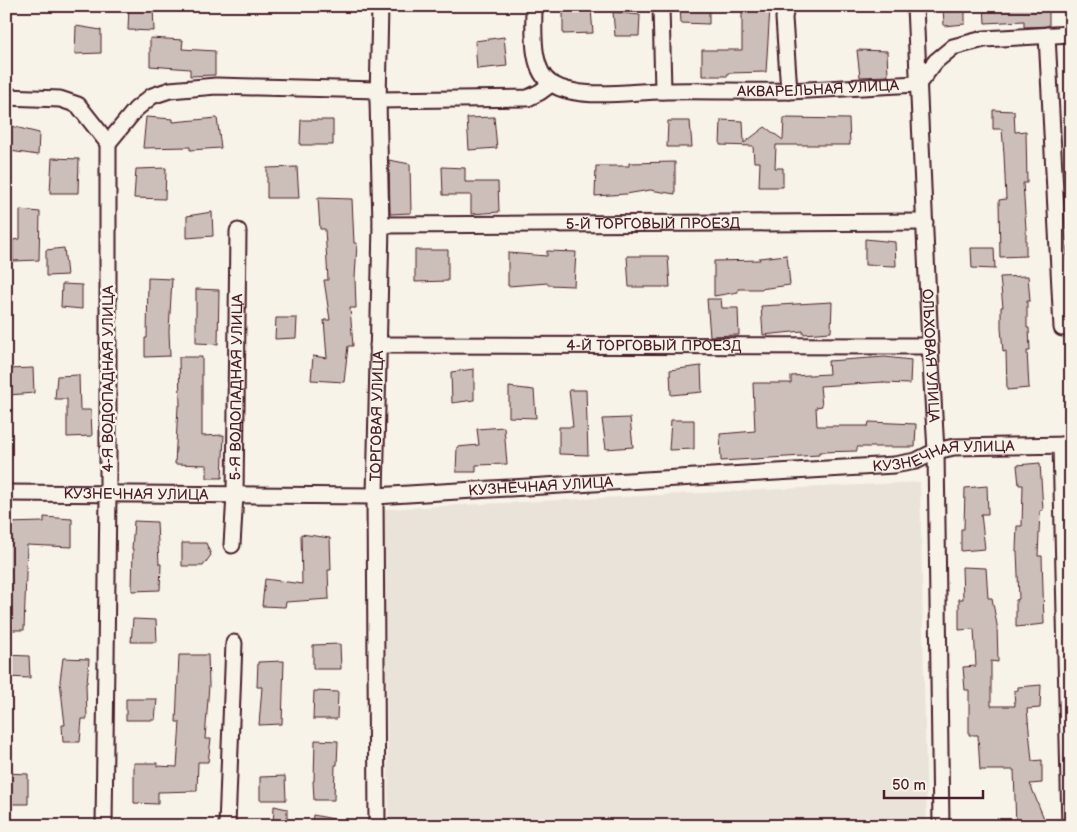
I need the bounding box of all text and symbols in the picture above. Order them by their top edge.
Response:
street label: АКВАРЕЛЬНАЯ УЛИЦА [736,75,900,101]
street label: 5-Й ТОРГОВЫЙ ПРОЕЗД [566,214,741,233]
street label: 4-Я ВОДОПАДНАЯ УЛИЦА [99,285,118,473]
street label: ОЛЬХОВАЯ УЛИЦА [918,288,944,424]
street label: 5-Я ВОДОПАДНАЯ УЛИЦА [226,293,247,481]
street label: 4-Й ТОРГОВЫЙ ПРОЕЗД [566,336,742,355]
street label: ТОРГОВАЯ УЛИЦА [366,350,388,482]
street label: КУЗНЕЧНАЯ УЛИЦА [872,436,1015,476]
street label: КУЗНЕЧНАЯ УЛИЦА [468,472,615,500]
street label: КУЗНЕЧНАЯ УЛИЦА [63,484,209,504]
scale bar [884,767,983,799]
text: 50 m [892,776,926,795]

